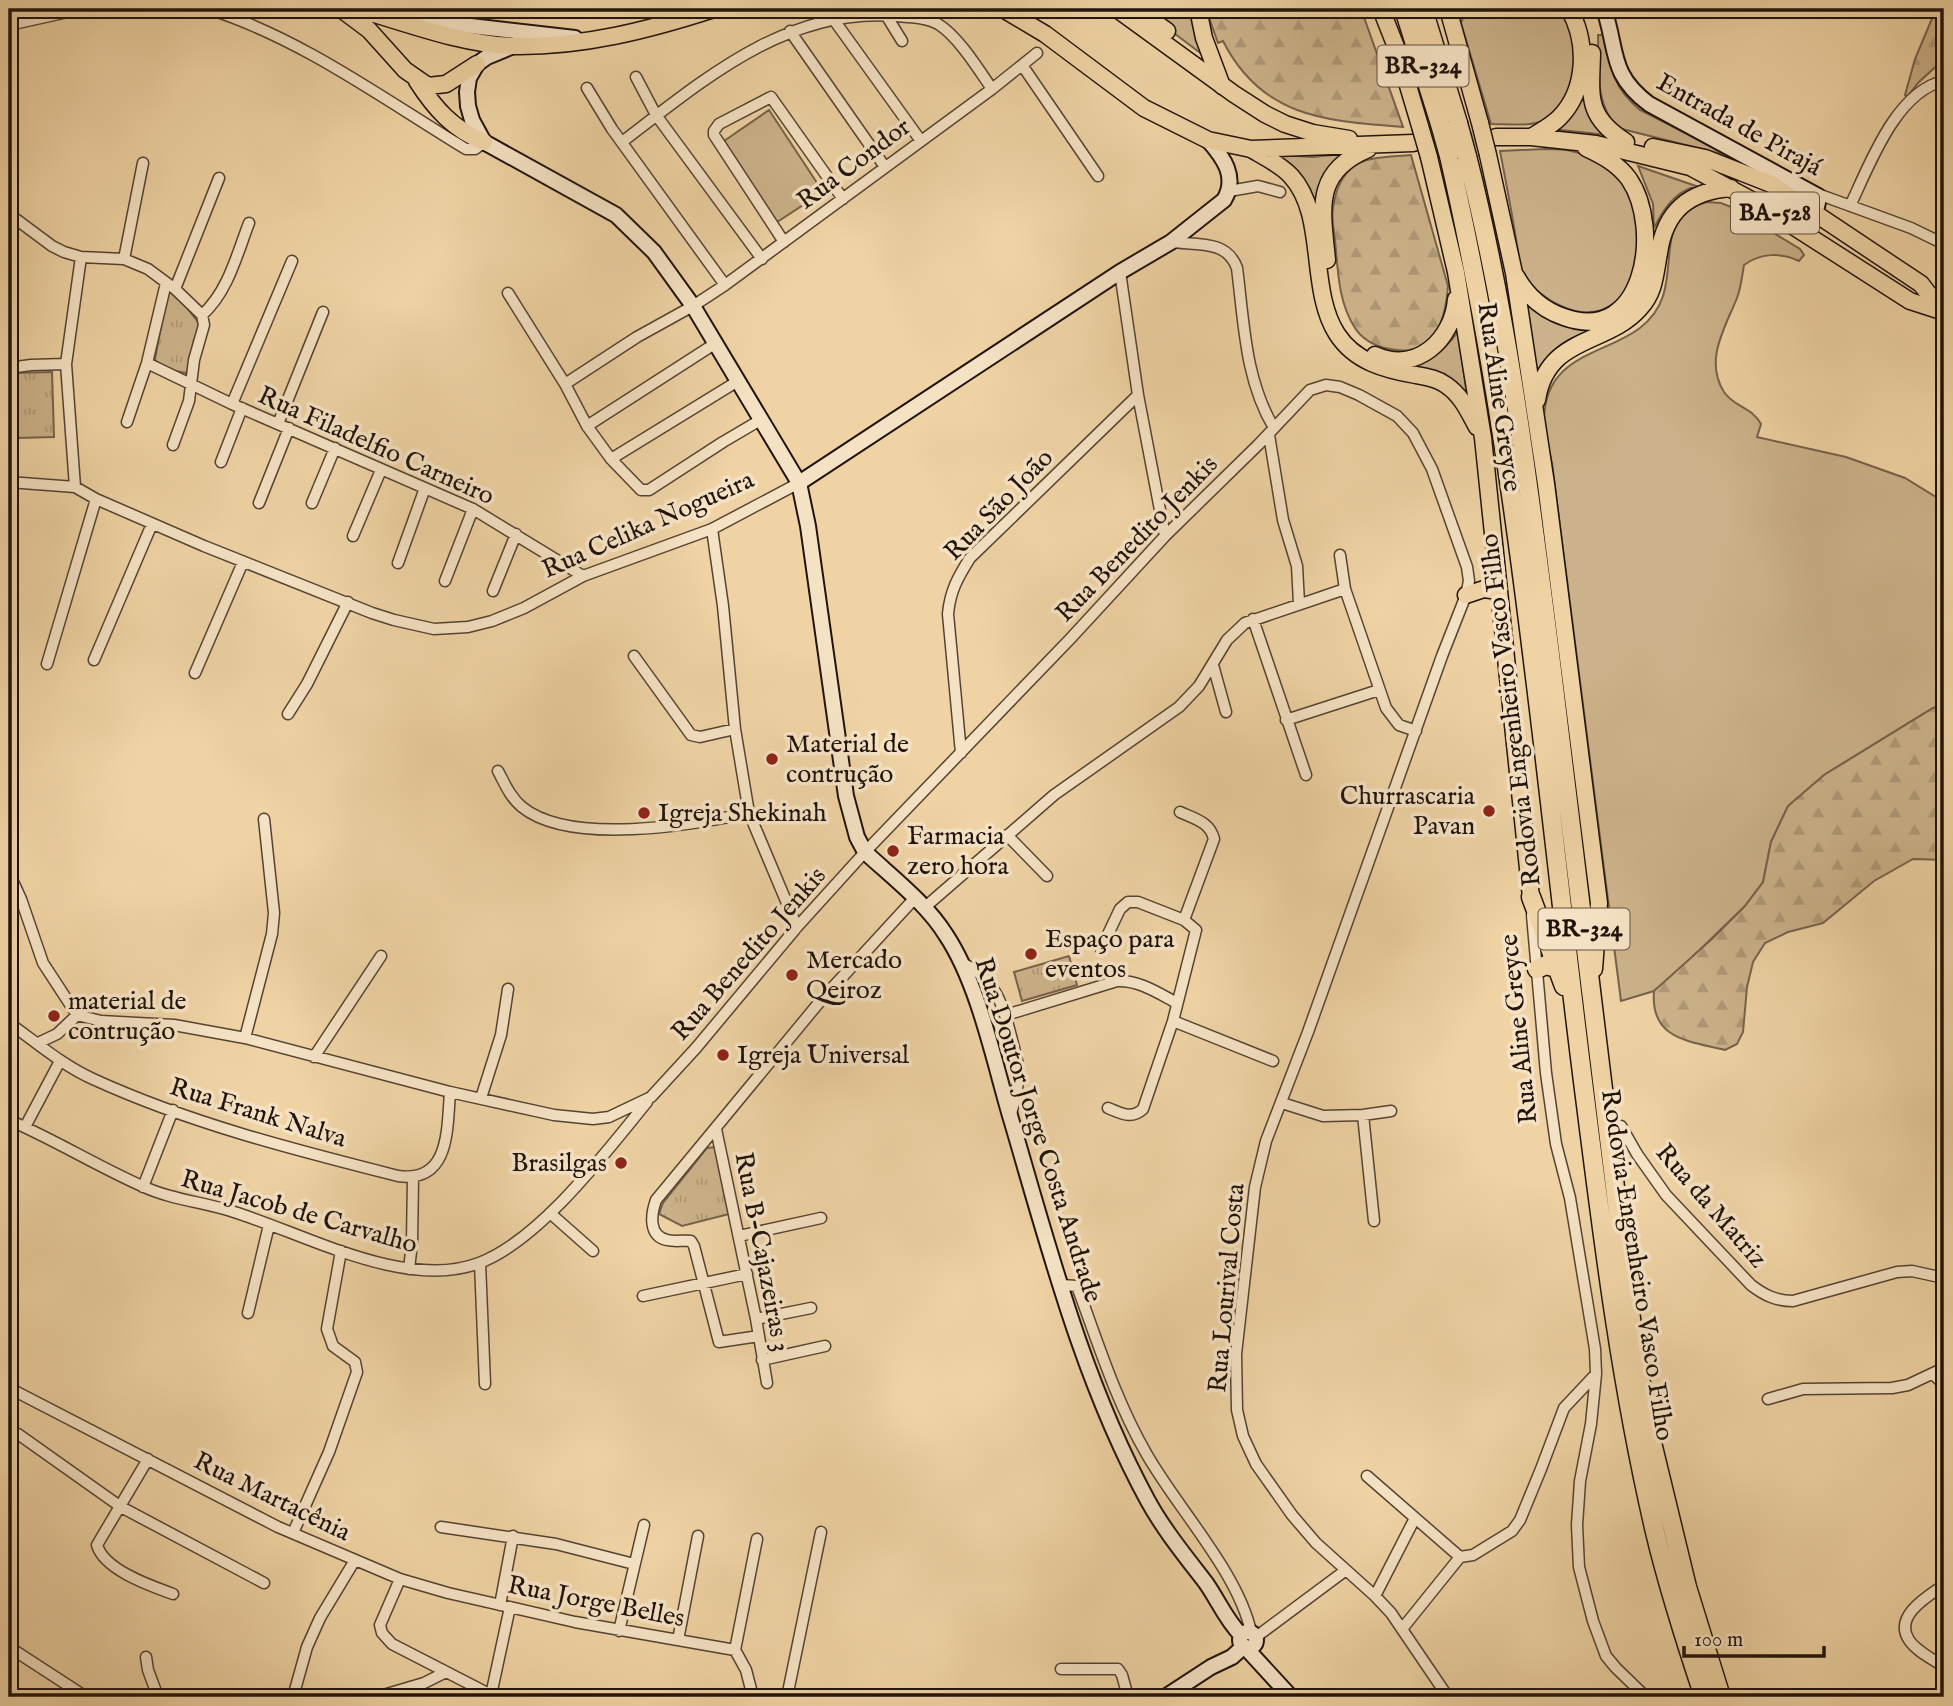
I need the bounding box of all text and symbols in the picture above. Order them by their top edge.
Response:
road number: BR-324 [1378,46,1468,86]
street label: Entrada de Pirajá [1651,66,1828,184]
street label: Rua Condor [791,110,918,217]
road number: BA-528 [1731,192,1819,233]
street label: Rua Aline Greyce [1469,300,1529,494]
street label: Rua Filadelfio Carneiro [253,379,499,513]
street label: Rua São João [937,442,1061,568]
street label: Rua Benedito Jenkis [1049,448,1225,630]
street label: Rua Celika Nogueira [537,463,760,587]
street label: Rodovia Engenheiro Vasco Filho [1473,532,1549,888]
place label: Material de contrução [786,728,909,791]
marker: Material de contrução [764,751,780,767]
place label: Churrascaria Pavan [1340,780,1476,843]
place label: Igreja Shekinah [658,797,827,830]
marker: Churrascaria Pavan [1481,803,1497,819]
marker: Igreja Shekinah [636,805,652,821]
place label: Farmacia zero hora [907,820,1009,883]
marker: Farmacia zero hora [885,843,901,859]
street label: Rua Benedito Jenkis [664,860,834,1048]
road number: BR-324 [1538,909,1630,950]
place label: Espaço para eventos [1045,923,1175,986]
street label: Rua Aline Greyce [1493,932,1545,1126]
place label: Mercado Qeiroz [806,944,902,1007]
marker: Espaço para eventos [1023,946,1039,962]
street label: Rua Doutor Jorge Costa Andrade [967,953,1109,1307]
marker: Mercado Qeiroz [784,967,800,983]
place label: material de contrução [68,985,187,1048]
marker: material de contrução [46,1008,62,1024]
place label: Igreja Universal [737,1039,910,1072]
marker: Igreja Universal [715,1047,731,1063]
street label: Rua Frank Nalva [166,1070,351,1156]
street label: Rodovia Engenheiro Vasco Filho [1593,1087,1681,1443]
street label: Rua da Matriz [1648,1137,1774,1275]
place label: Brasilgas [511,1147,607,1180]
street label: Rua B-Cajazeiras 3 [726,1149,798,1355]
marker: Brasilgas [613,1155,629,1171]
street label: Rua Jacob de Carvalho [177,1162,421,1262]
street label: Rua Lourival Costa [1201,1181,1253,1394]
street label: Rua Martacênia [188,1445,357,1550]
street label: Rua Jorge Belles [505,1569,687,1635]
scale bar [1684,1615,1824,1659]
text: 100 m [1694,1627,1743,1654]

